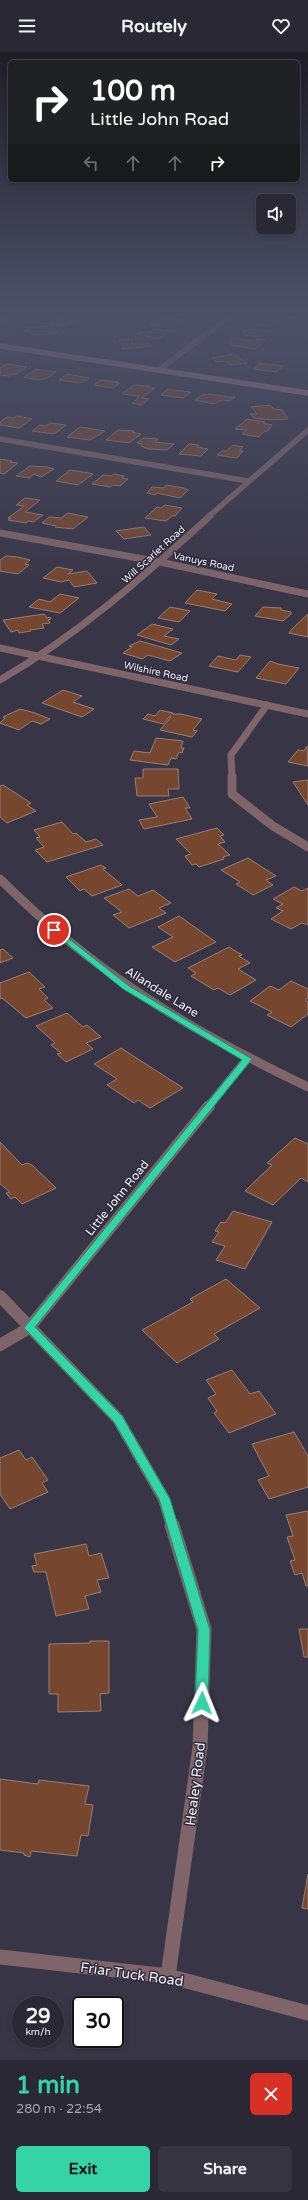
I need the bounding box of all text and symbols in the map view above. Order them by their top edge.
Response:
icon: menu [16,15,38,37]
text: Routely [121,15,187,37]
icon: heart [270,15,292,37]
text: 100 m [90,74,176,108]
icon: right [24,76,76,128]
text: Little John Road [90,108,229,130]
icon: left [80,152,102,174]
icon: ahead [122,152,144,174]
icon: ahead [164,152,186,174]
icon: right [206,152,228,174]
map controls [256,194,296,234]
button: sound [256,194,296,234]
street label: Will Scarlet Road [120,523,188,586]
street label: Vanuys Road [172,550,235,574]
street label: Wilshire Road [123,659,189,685]
pin [37,913,71,947]
icon: arrive [43,919,65,941]
street label: Allandale Lane [123,964,201,1020]
street label: Little John Road [82,1158,152,1238]
position arrow [181,1682,223,1724]
street label: Healey Road [182,1741,209,1827]
street label: Friar Tuck Road [79,1959,185,1990]
speed limit sign: 30 [72,1996,124,2048]
text: 29 [25,2005,51,2029]
text: km/h [25,2026,51,2038]
text: 1 min [16,2071,80,2100]
button: close [250,2073,292,2115]
text: 280 m · 22:54 [16,2101,102,2117]
button: Exit [16,2146,150,2192]
button: Share [158,2146,292,2192]

